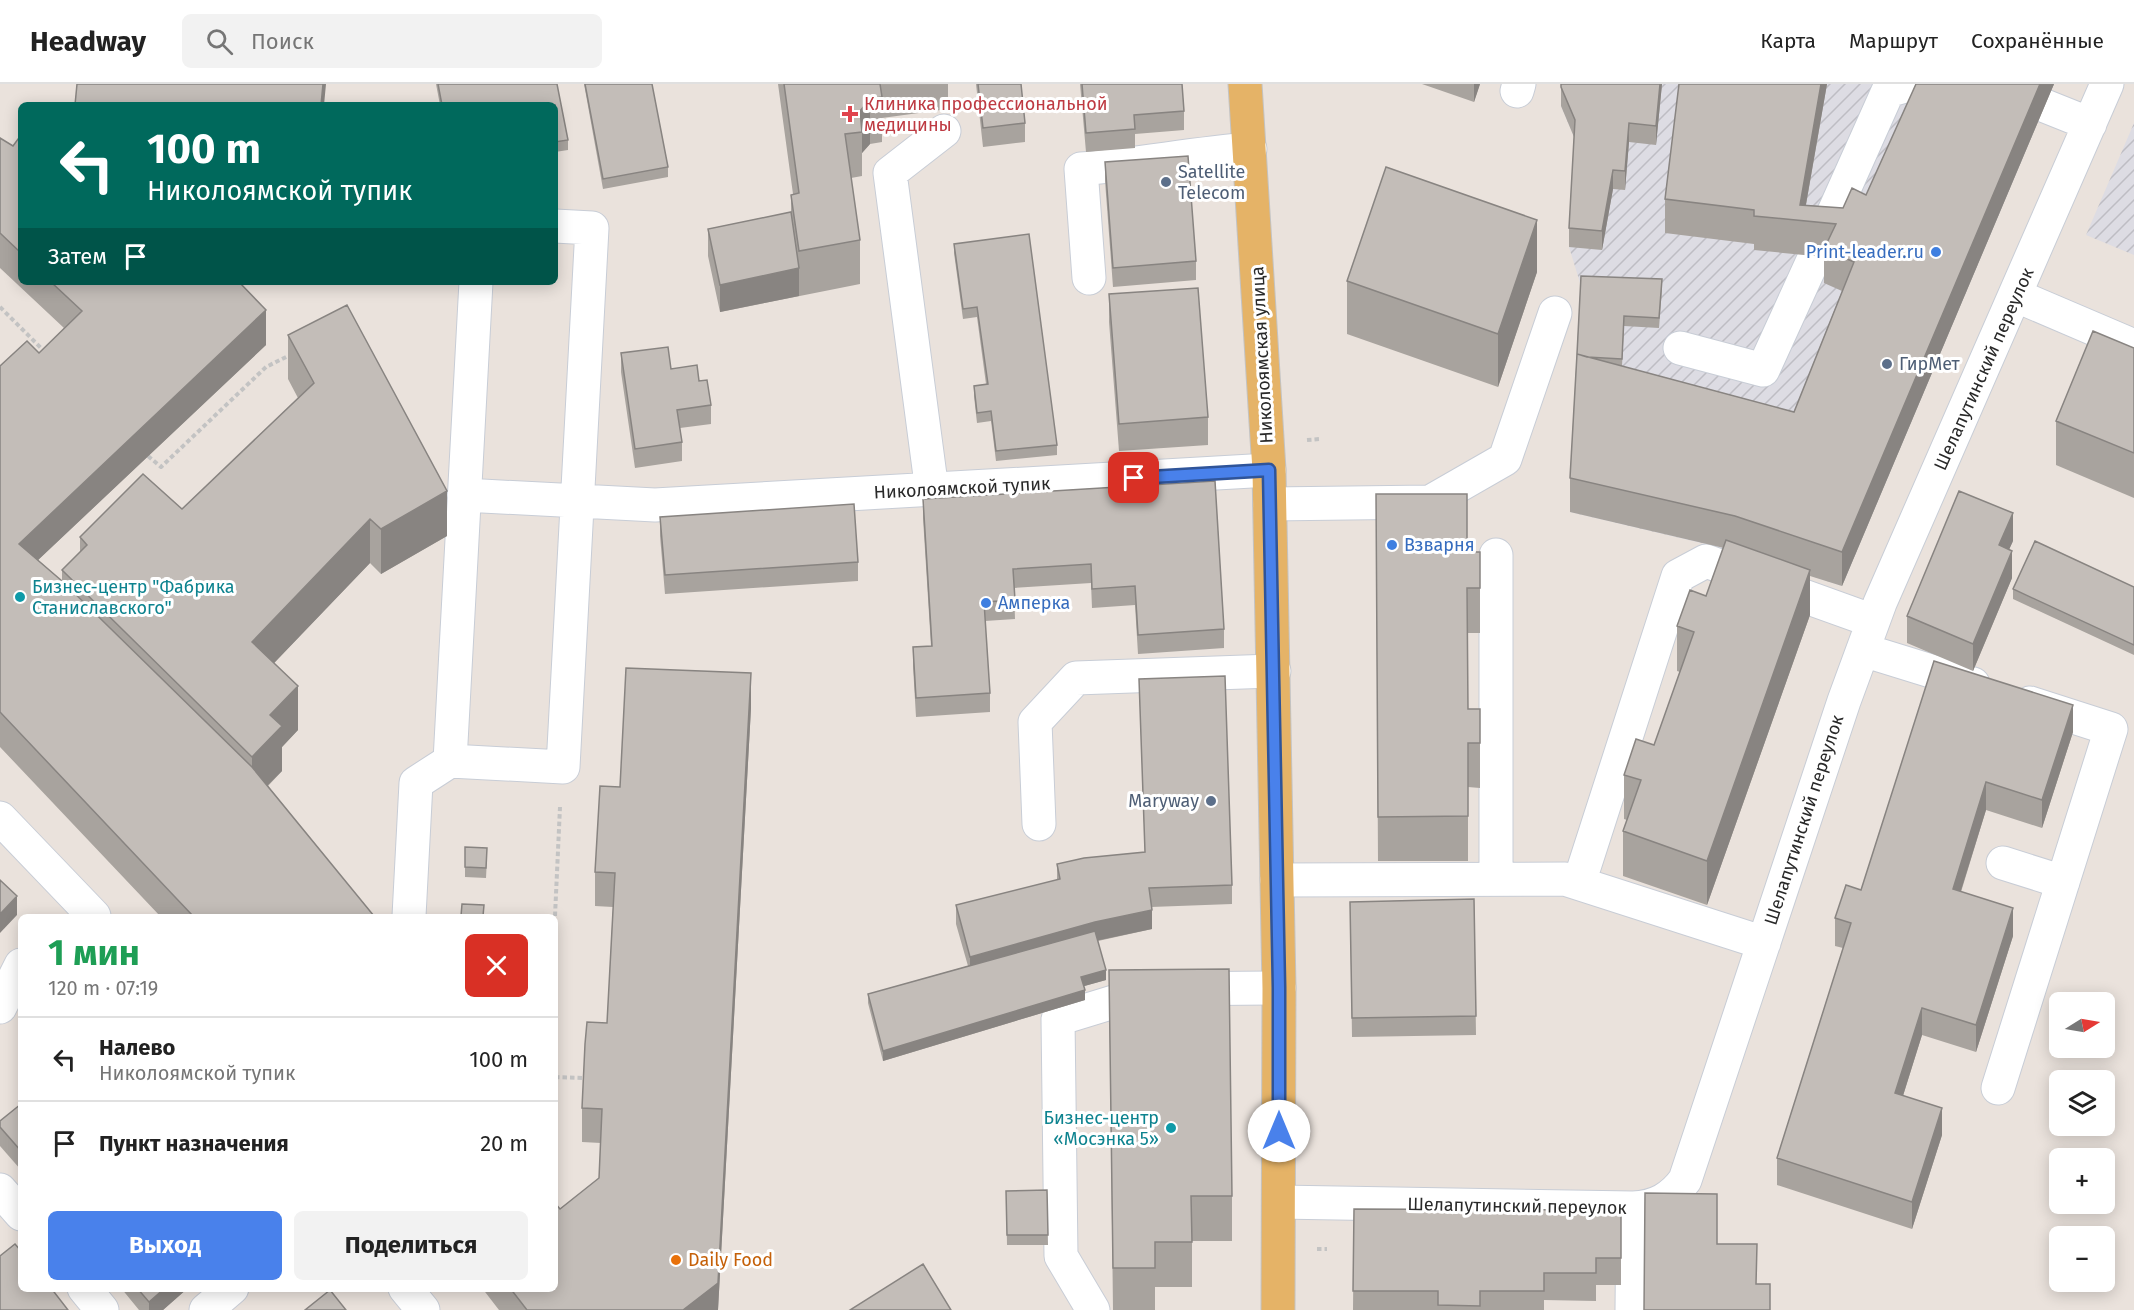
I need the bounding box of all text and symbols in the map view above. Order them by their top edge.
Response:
search box [182,14,602,68]
text: Headway [30,25,146,58]
icon: search [203,25,236,58]
text: Поиск [251,28,314,55]
text: Карта [1760,28,1816,54]
text: Маршрут [1849,28,1938,54]
text: Сохранённые [1971,28,2104,54]
place label: Клиника профессиональной медицины [864,93,1107,136]
marker: Клиника профессиональной медицины [841,105,859,123]
text: 100 m [147,124,261,174]
icon: left [48,126,126,204]
place label: Satellite Telecom [1178,161,1245,204]
text: Николоямской тупик [147,175,412,207]
marker: Satellite Telecom [1159,175,1173,189]
icon: arrive [119,240,152,273]
place label: Print-leader.ru [1806,241,1924,263]
text: Затем [48,243,107,270]
marker: Print-leader.ru [1929,245,1943,259]
street label: Шелапутинский переулок [1929,264,2039,474]
street label: Николоямская улица [1246,266,1278,444]
place label: ГирМет [1899,353,1961,375]
marker: ГирМет [1880,357,1894,371]
pin [1108,452,1159,503]
icon: arrive [1117,461,1150,494]
street label: Николоямской тупик [873,472,1052,504]
place label: Взварня [1404,534,1475,556]
marker: Взварня [1385,538,1399,552]
place label: Бизнес-центр "Фабрика Станиславского" [32,576,235,619]
marker: Бизнес-центр "Фабрика Станиславского" [13,590,27,604]
place label: Амперка [998,592,1070,614]
marker: Амперка [979,596,993,610]
street label: Шелапутинский переулок [1760,712,1849,928]
place label: Maryway [1128,790,1199,812]
marker: Maryway [1204,794,1218,808]
text: 1 мин [48,931,140,975]
button: close [465,934,528,997]
text: 120 m · 07:19 [48,976,158,1000]
north arrow [2049,992,2115,1058]
map controls [2049,992,2115,1292]
text: Налево [99,1034,175,1061]
icon: left [48,1043,81,1076]
text: 100 m [469,1046,528,1073]
text: Николоямской тупик [99,1061,296,1085]
button: layers [2049,1070,2115,1136]
position arrow [1247,1099,1311,1163]
place label: Бизнес-центр «Мосэнка 5» [1044,1107,1159,1150]
marker: Бизнес-центр «Мосэнка 5» [1164,1121,1178,1135]
icon: arrive [48,1127,81,1160]
text: Пункт назначения [99,1130,289,1157]
text: 20 m [480,1130,528,1157]
button: + [2049,1148,2115,1214]
street label: Шелапутинский переулок [1407,1193,1628,1219]
button: Выход [48,1211,282,1280]
button: Поделиться [294,1211,528,1280]
button: − [2049,1226,2115,1292]
place label: Daily Food [688,1249,773,1271]
marker: Daily Food [669,1253,683,1267]

